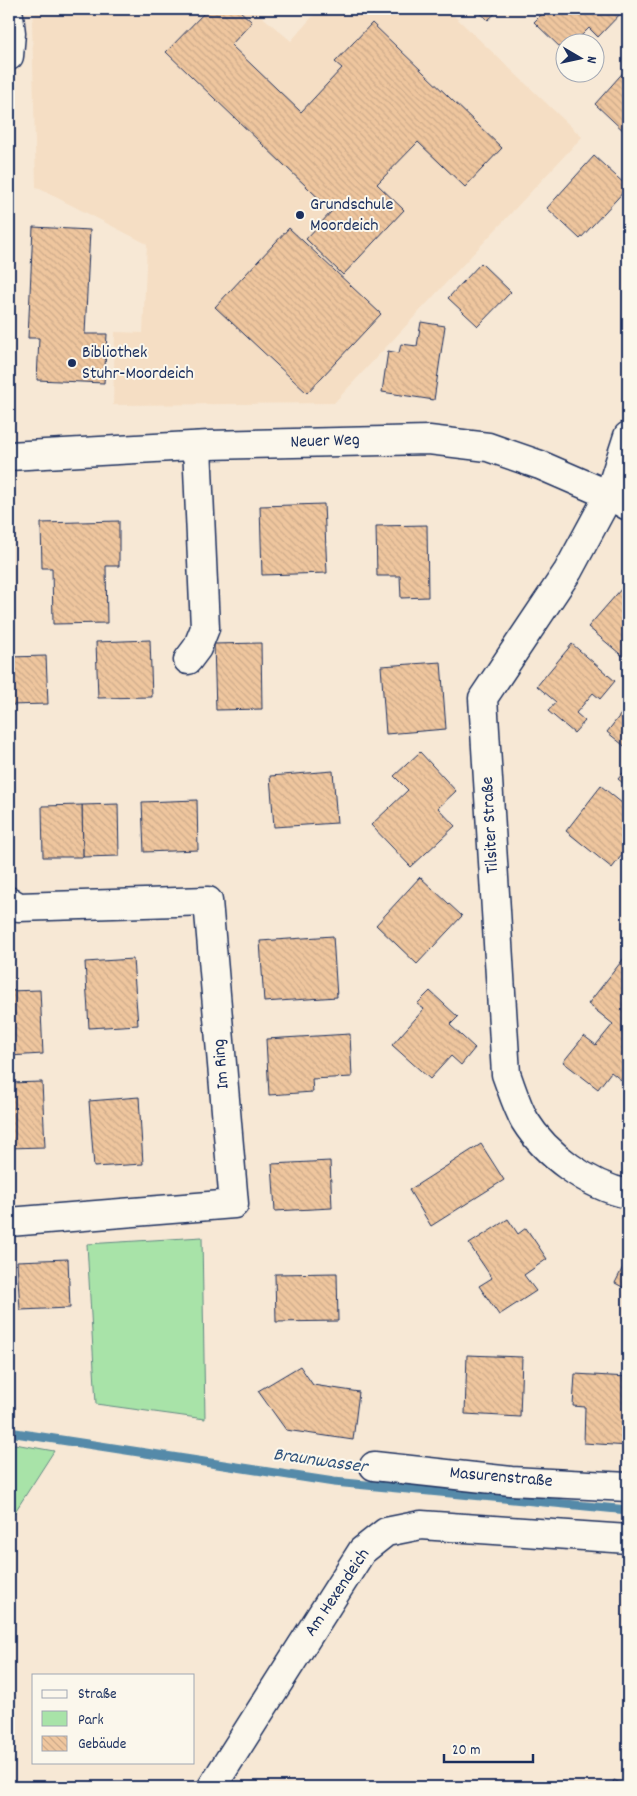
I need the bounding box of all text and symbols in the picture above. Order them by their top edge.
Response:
north arrow [554,32,604,82]
text: N [580,55,601,65]
place label: Grundschule Moordeich [310,193,393,239]
marker: Grundschule Moordeich [294,209,306,221]
place label: Bibliothek Stuhr-Moordeich [82,341,194,387]
marker: Bibliothek Stuhr-Moordeich [66,357,78,369]
street label: Neuer Weg [290,428,360,456]
street label: Tilsiter Straße [476,776,506,874]
street label: Im Ring [207,1038,237,1090]
water label: Braunwasser [271,1442,371,1482]
street label: Masurenstraße [449,1461,553,1495]
street label: Am Hexendeich [299,1544,377,1642]
legend [32,1674,195,1764]
text: Straße [78,1684,117,1706]
text: Park [78,1710,104,1732]
scale bar [444,1731,533,1763]
text: Gebäude [78,1734,127,1756]
text: 20 m [452,1740,480,1762]

